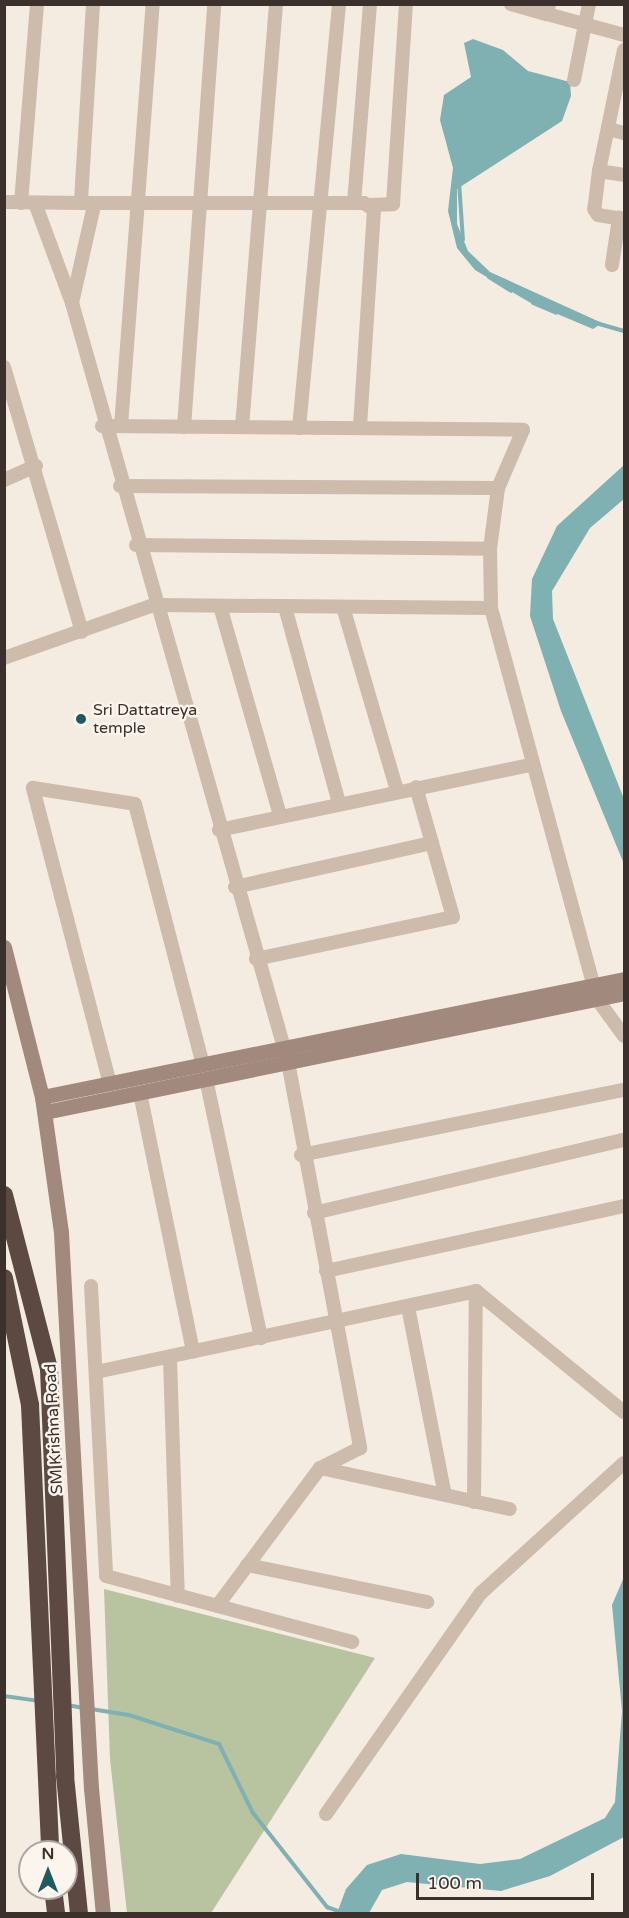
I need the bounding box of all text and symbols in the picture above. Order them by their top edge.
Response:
place label: Sri Dattatreya temple [93,700,197,738]
marker: Sri Dattatreya temple [74,712,88,726]
street label: SM Krishna Road [41,1363,67,1495]
north arrow [18,1840,78,1900]
text: N [42,1844,54,1864]
scale bar [419,1861,598,1899]
text: 100 m [427,1872,482,1894]

